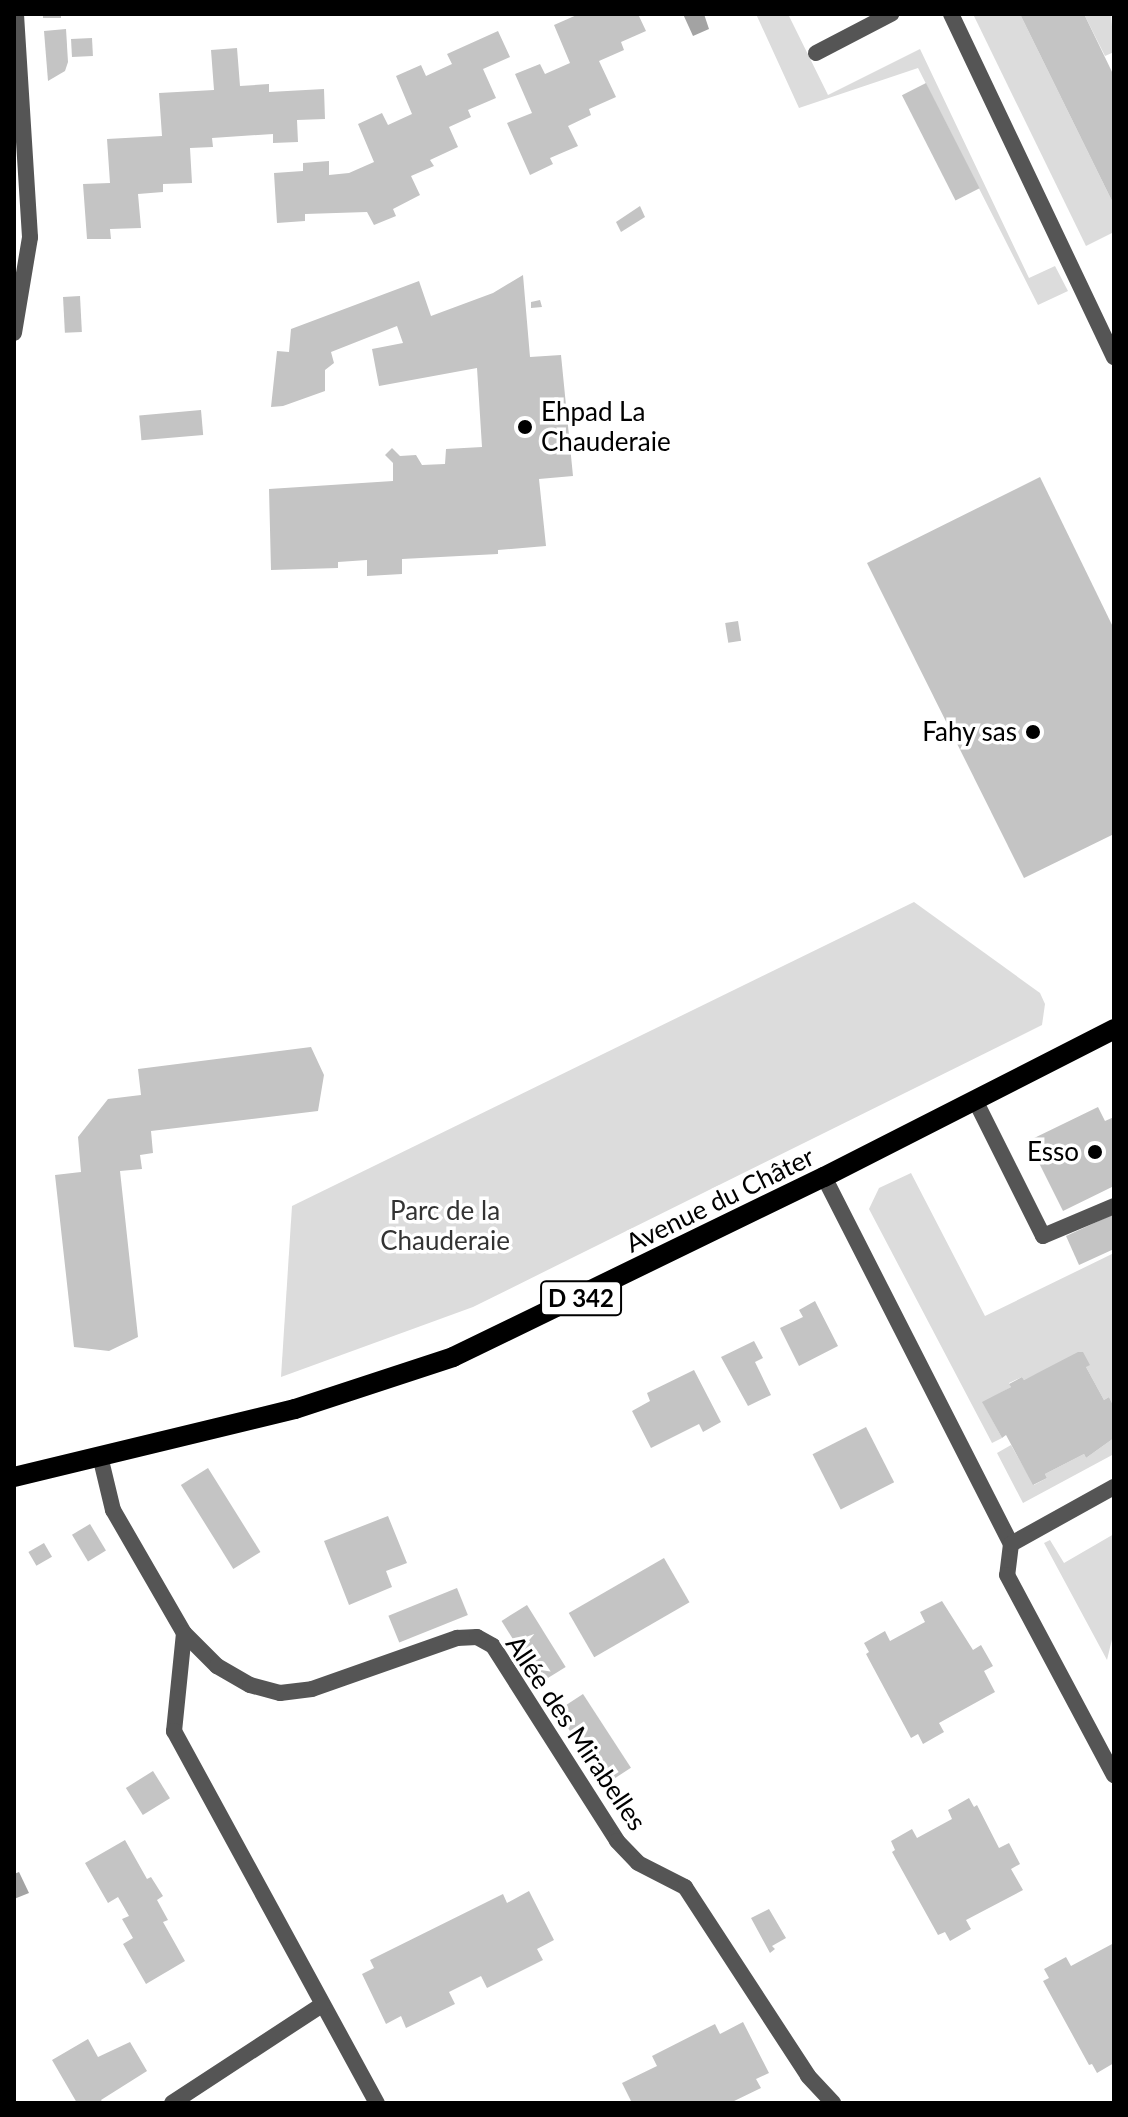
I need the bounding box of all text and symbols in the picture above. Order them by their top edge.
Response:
place label: Ehpad La Chauderaie [541,396,671,458]
marker: Ehpad La Chauderaie [516,418,534,436]
place label: Fahy sas [922,716,1017,748]
marker: Fahy sas [1024,723,1042,741]
place label: Esso [1027,1136,1079,1168]
street label: Avenue du Châter [621,1141,819,1259]
marker: Esso [1086,1143,1104,1161]
park label: Parc de la Chauderaie [380,1195,510,1256]
road number: D 342 [539,1278,623,1318]
street label: Allée des Mirabelles [499,1630,653,1836]

